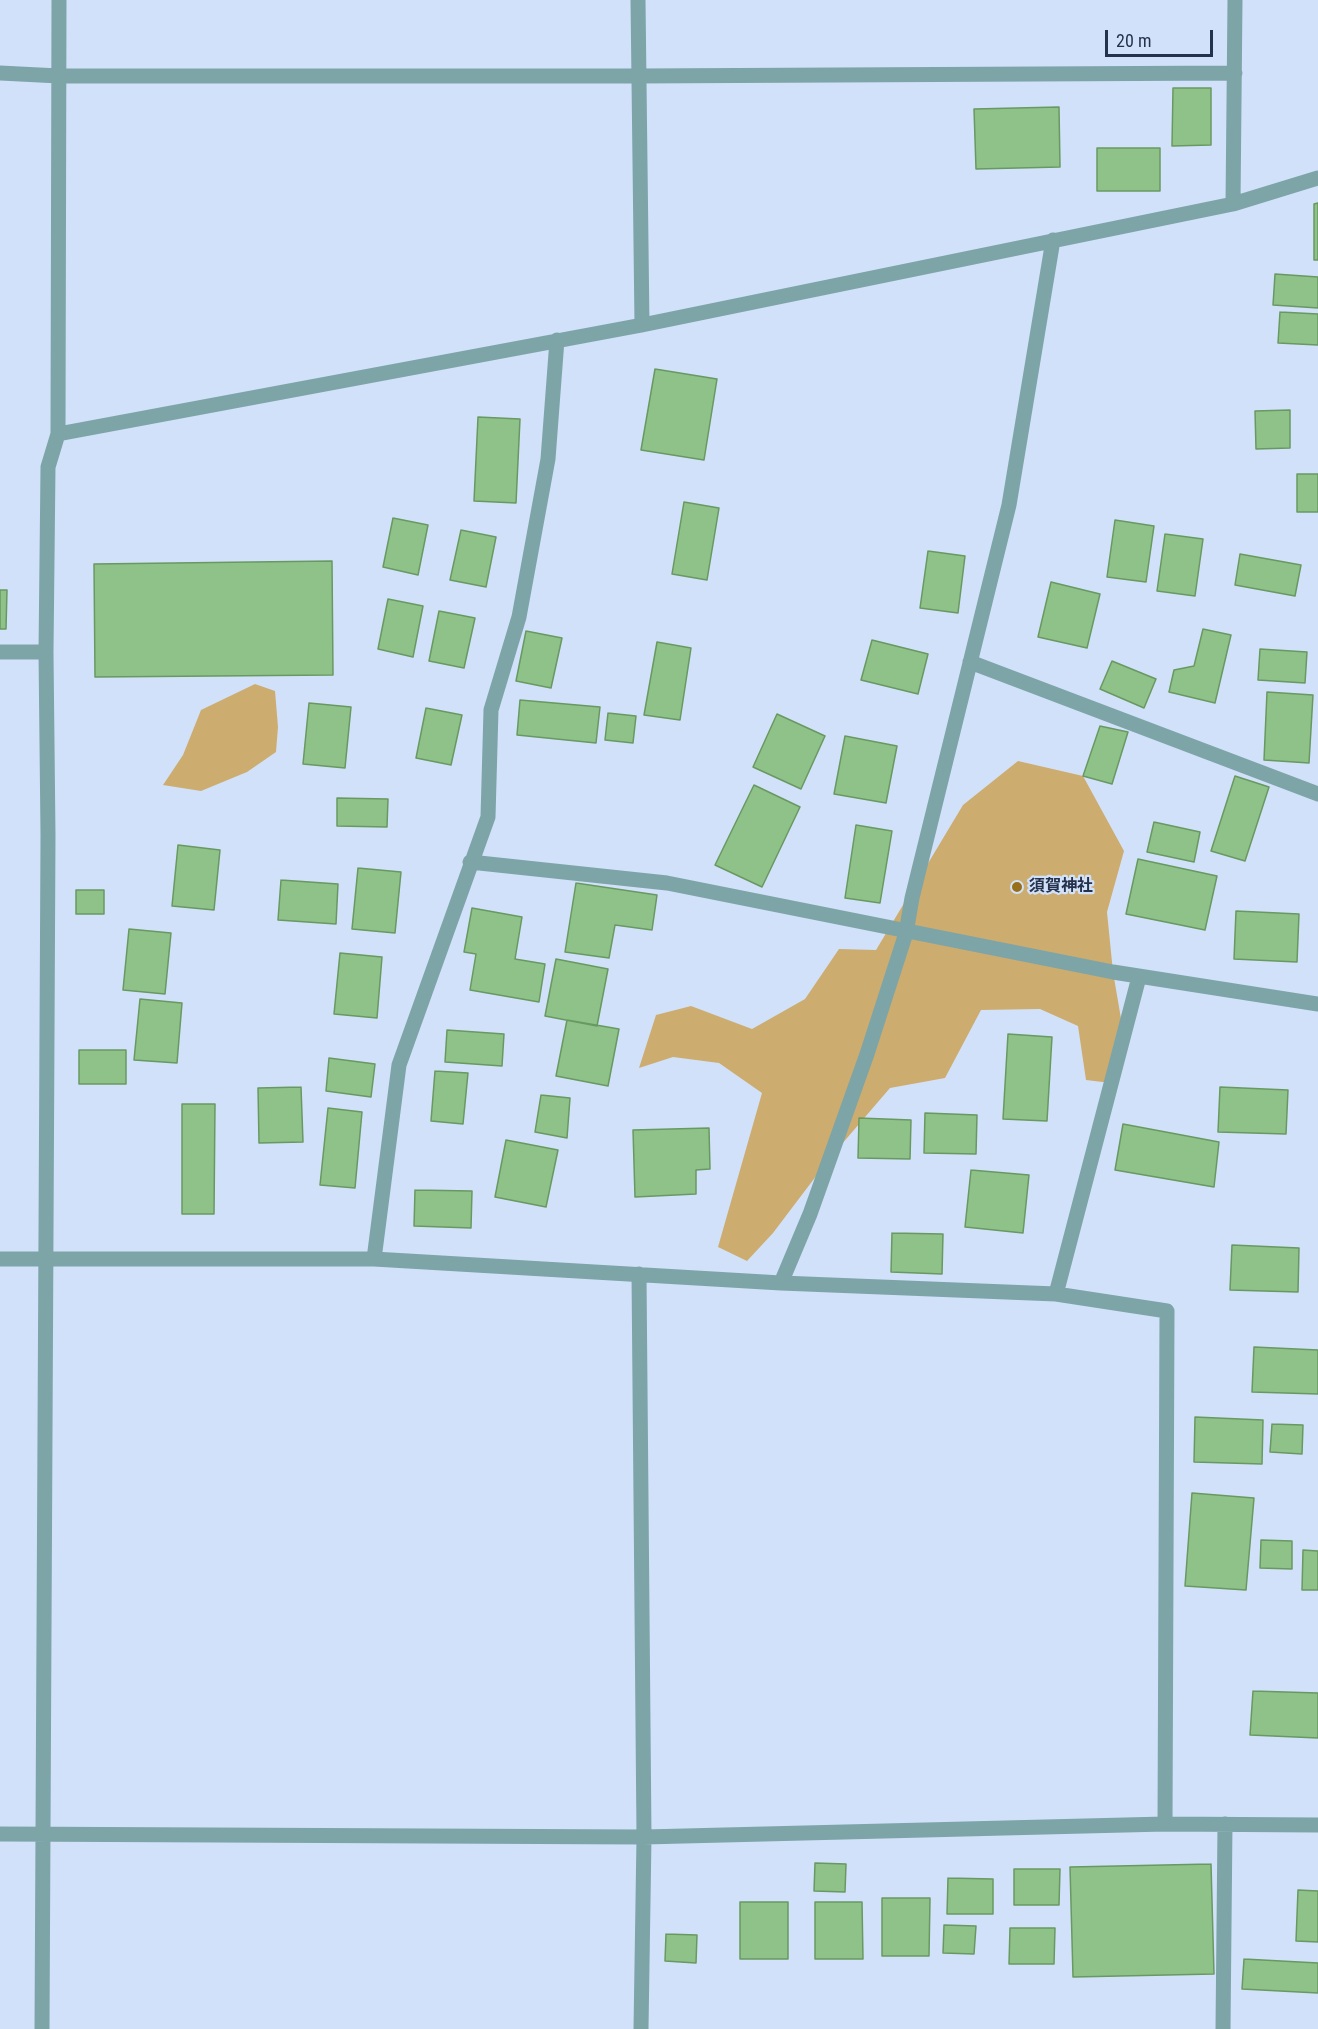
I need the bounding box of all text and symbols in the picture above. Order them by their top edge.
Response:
scale bar [1108,18,1216,56]
text: 20 m [1116,30,1151,51]
place label: 須賀神社 [1029,877,1093,897]
marker: 須賀神社 [1010,880,1024,894]

